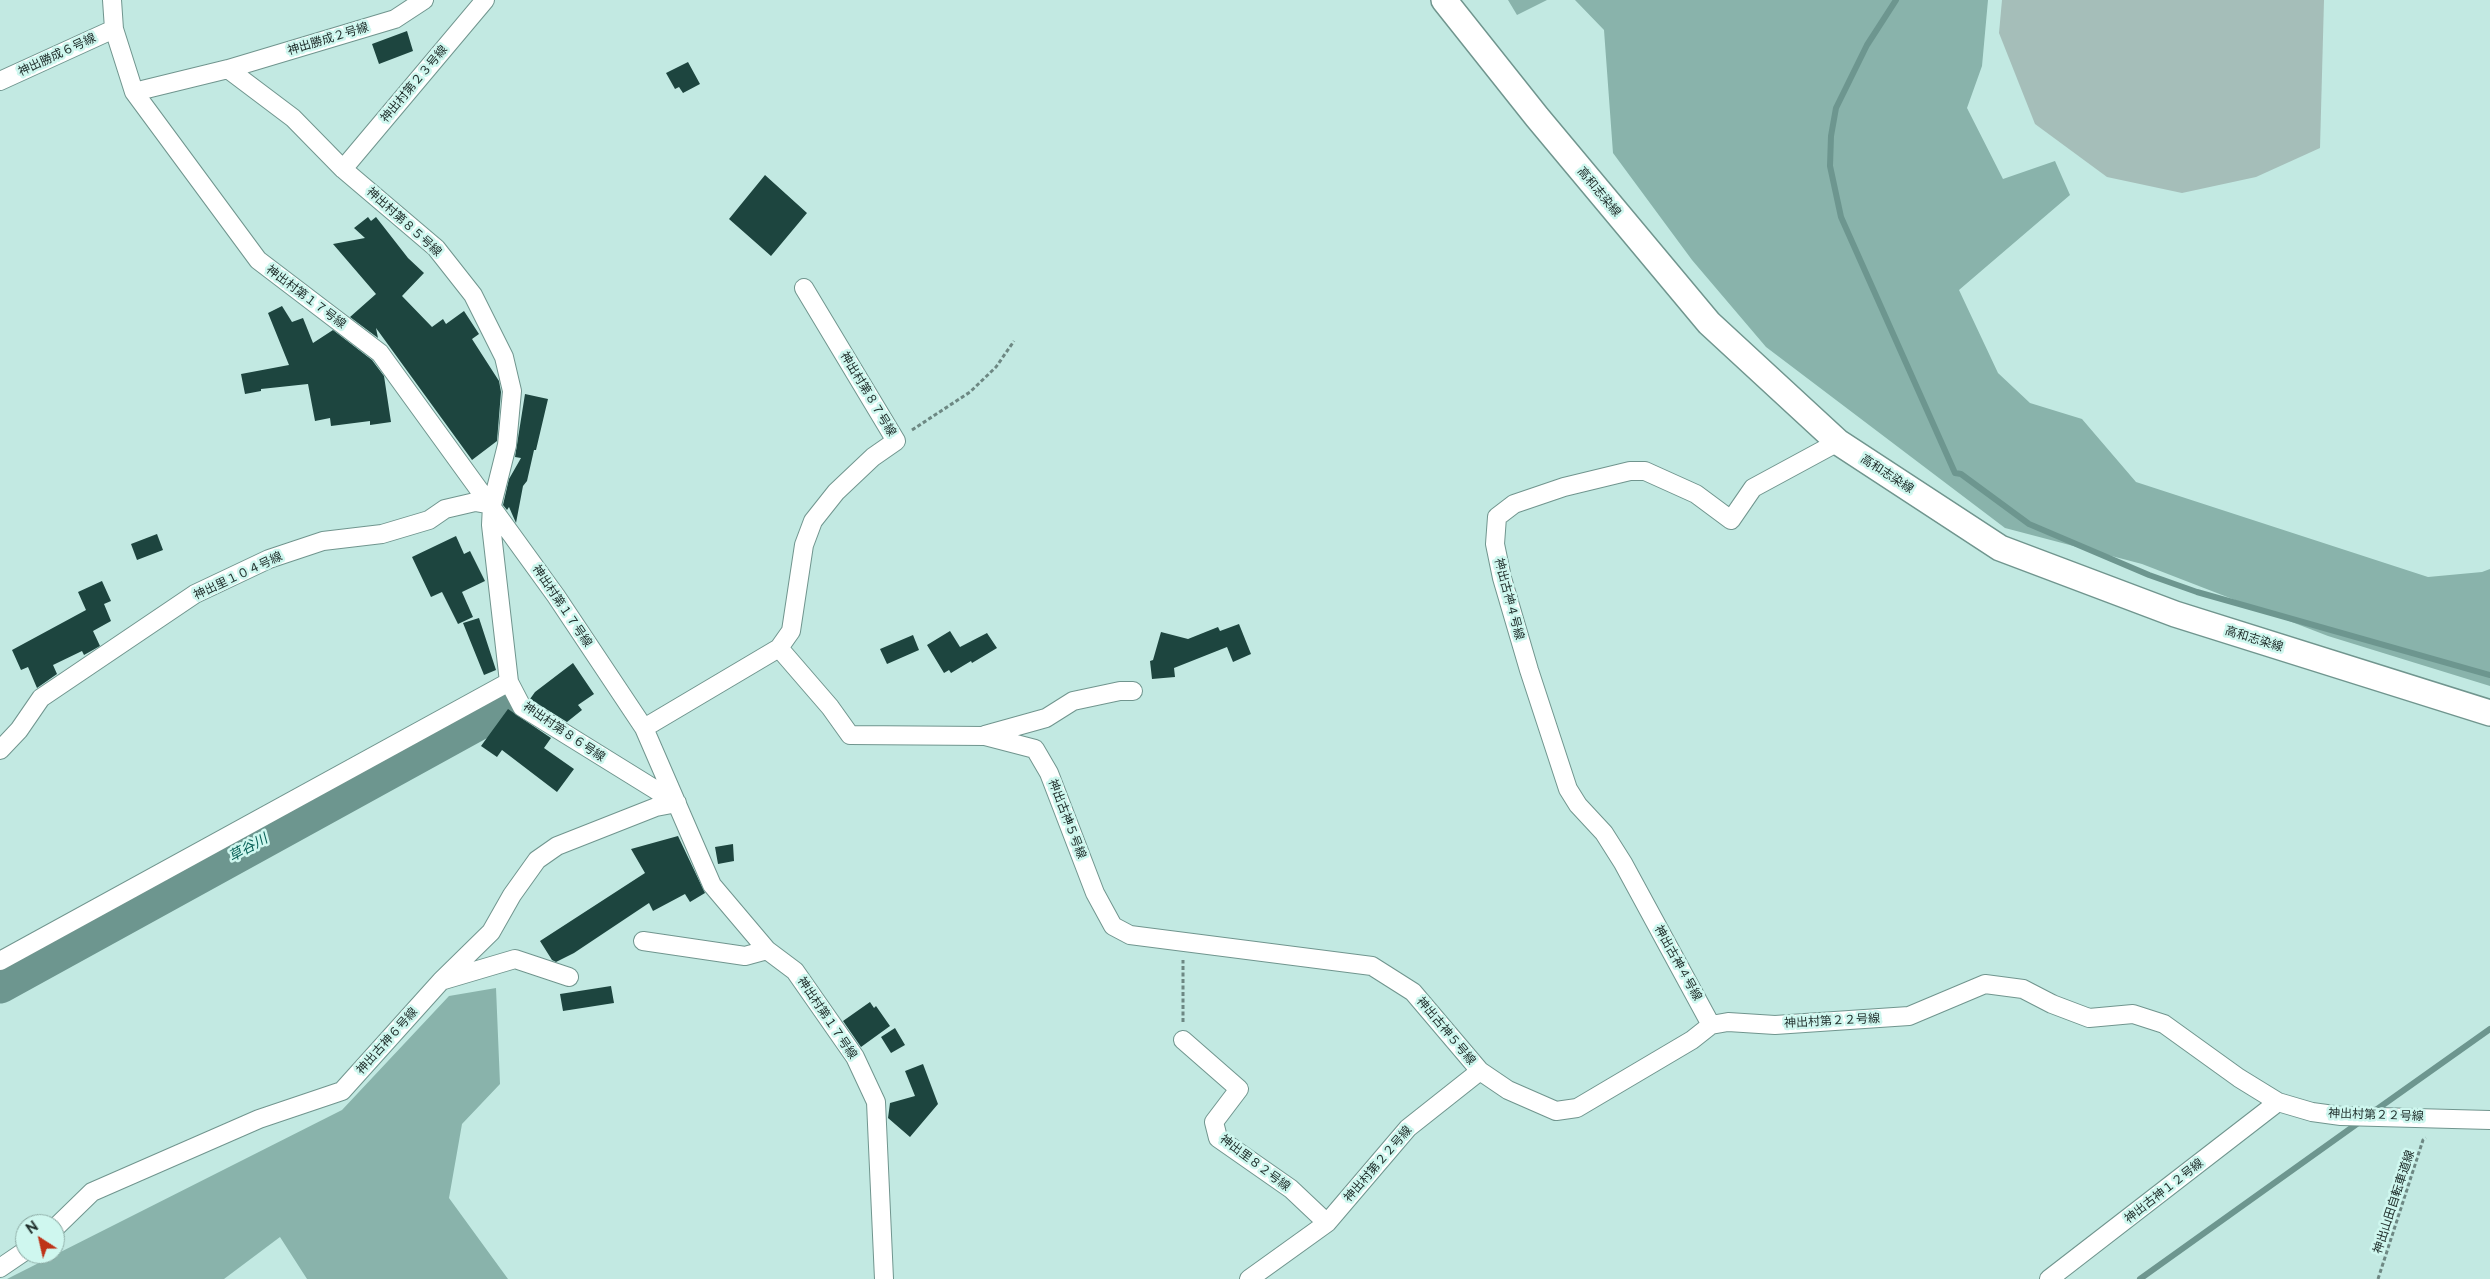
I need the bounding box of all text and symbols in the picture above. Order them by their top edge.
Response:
street label: 神出勝成２号線 [286,20,370,58]
street label: 神出勝成６号線 [16,31,98,79]
street label: 神出村第２３号線 [378,43,450,125]
street label: 高和志染線 [1574,164,1624,220]
street label: 神出村第８５号線 [364,185,444,259]
street label: 神出村第１７号線 [263,262,349,332]
street label: 神出村第８７号線 [837,349,899,439]
street label: 高和志染線 [1858,452,1916,496]
street label: 神出里１０４号線 [191,549,285,603]
street label: 神出古神４号線 [1491,557,1527,641]
street label: 神出村第１７号線 [529,562,595,650]
street label: 高和志染線 [2223,623,2285,655]
street label: 神出村第８６号線 [520,699,608,765]
street label: 神出古神５号線 [1045,777,1089,861]
water label: 草谷川 [226,830,270,866]
street label: 神出古神４号線 [1651,923,1705,1003]
street label: 神出村第１７号線 [794,974,860,1062]
street label: 神出古神５号線 [1413,994,1479,1068]
street label: 神出古神６号線 [354,1005,420,1077]
street label: 神出村第２２号線 [1784,1011,1880,1031]
street label: 神出村第２２号線 [2328,1106,2424,1124]
street label: 神出村第２２号線 [1341,1123,1415,1205]
street label: 神出里８２号線 [1217,1132,1293,1194]
street label: 神出山田自転車道線 [2370,1148,2418,1256]
street label: 神出古神１２号線 [2122,1156,2206,1226]
north arrow [15,1214,65,1264]
text: N [23,1218,41,1237]

